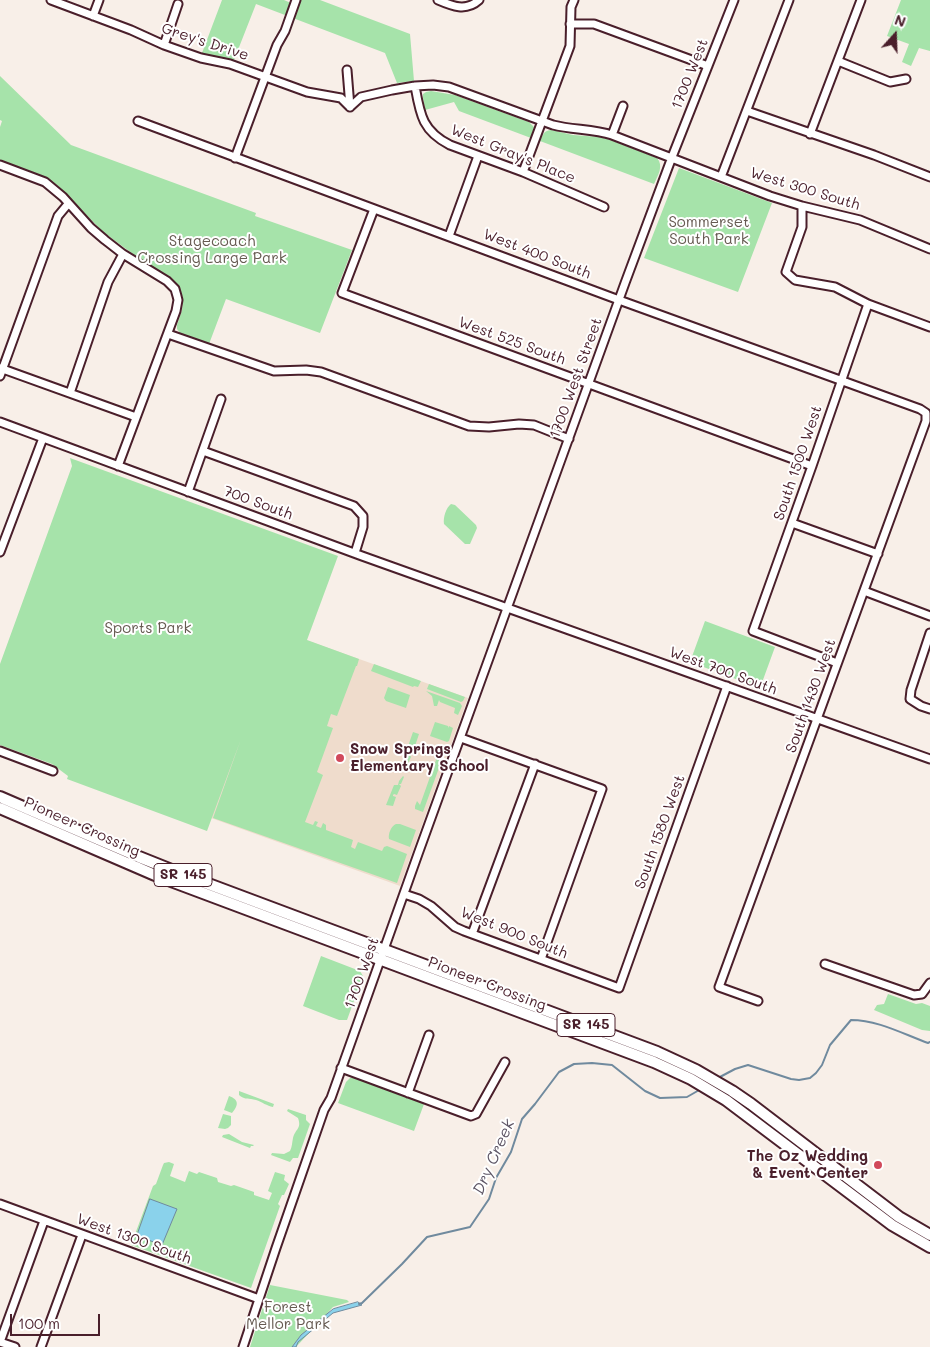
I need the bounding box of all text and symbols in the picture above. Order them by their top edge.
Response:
north arrow [870,10,920,60]
text: N [892,10,909,31]
street label: Grey's Drive [159,19,251,65]
street label: 1700 West [668,36,712,112]
street label: West Gray's Place [448,121,578,187]
street label: West 300 South [748,164,862,214]
park label: Sommerset South Park [668,213,750,248]
street label: West 400 South [481,225,593,283]
park label: Stagecoach Crossing Large Park [137,232,287,267]
street label: West 525 South [456,313,568,369]
street label: 1700 West Street [546,315,606,441]
street label: South 1500 West [770,403,826,523]
street label: 700 South [221,482,295,524]
park label: Sports Park [105,619,191,637]
street label: South 1430 West [782,636,840,756]
street label: West 700 South [667,643,779,699]
place label: Snow Springs Elementary School [350,740,489,775]
marker: Snow Springs Elementary School [334,752,346,764]
street label: South 1580 West [631,772,689,892]
street label: Pioneer Crossing [21,793,143,861]
road number: SR 145 [154,864,212,886]
street label: West 900 South [458,903,570,963]
street label: 1700 West [341,935,383,1011]
street label: Pioneer Crossing [425,953,549,1015]
road number: SR 145 [557,1014,615,1036]
water label: Dry Creek [469,1116,519,1198]
place label: The Oz Wedding & Event Center [747,1147,868,1182]
marker: The Oz Wedding & Event Center [872,1159,884,1171]
street label: West 1300 South [74,1210,194,1268]
park label: Forest Mellor Park [246,1298,330,1333]
scale bar [12,1304,102,1336]
text: 100 m [18,1313,60,1333]

